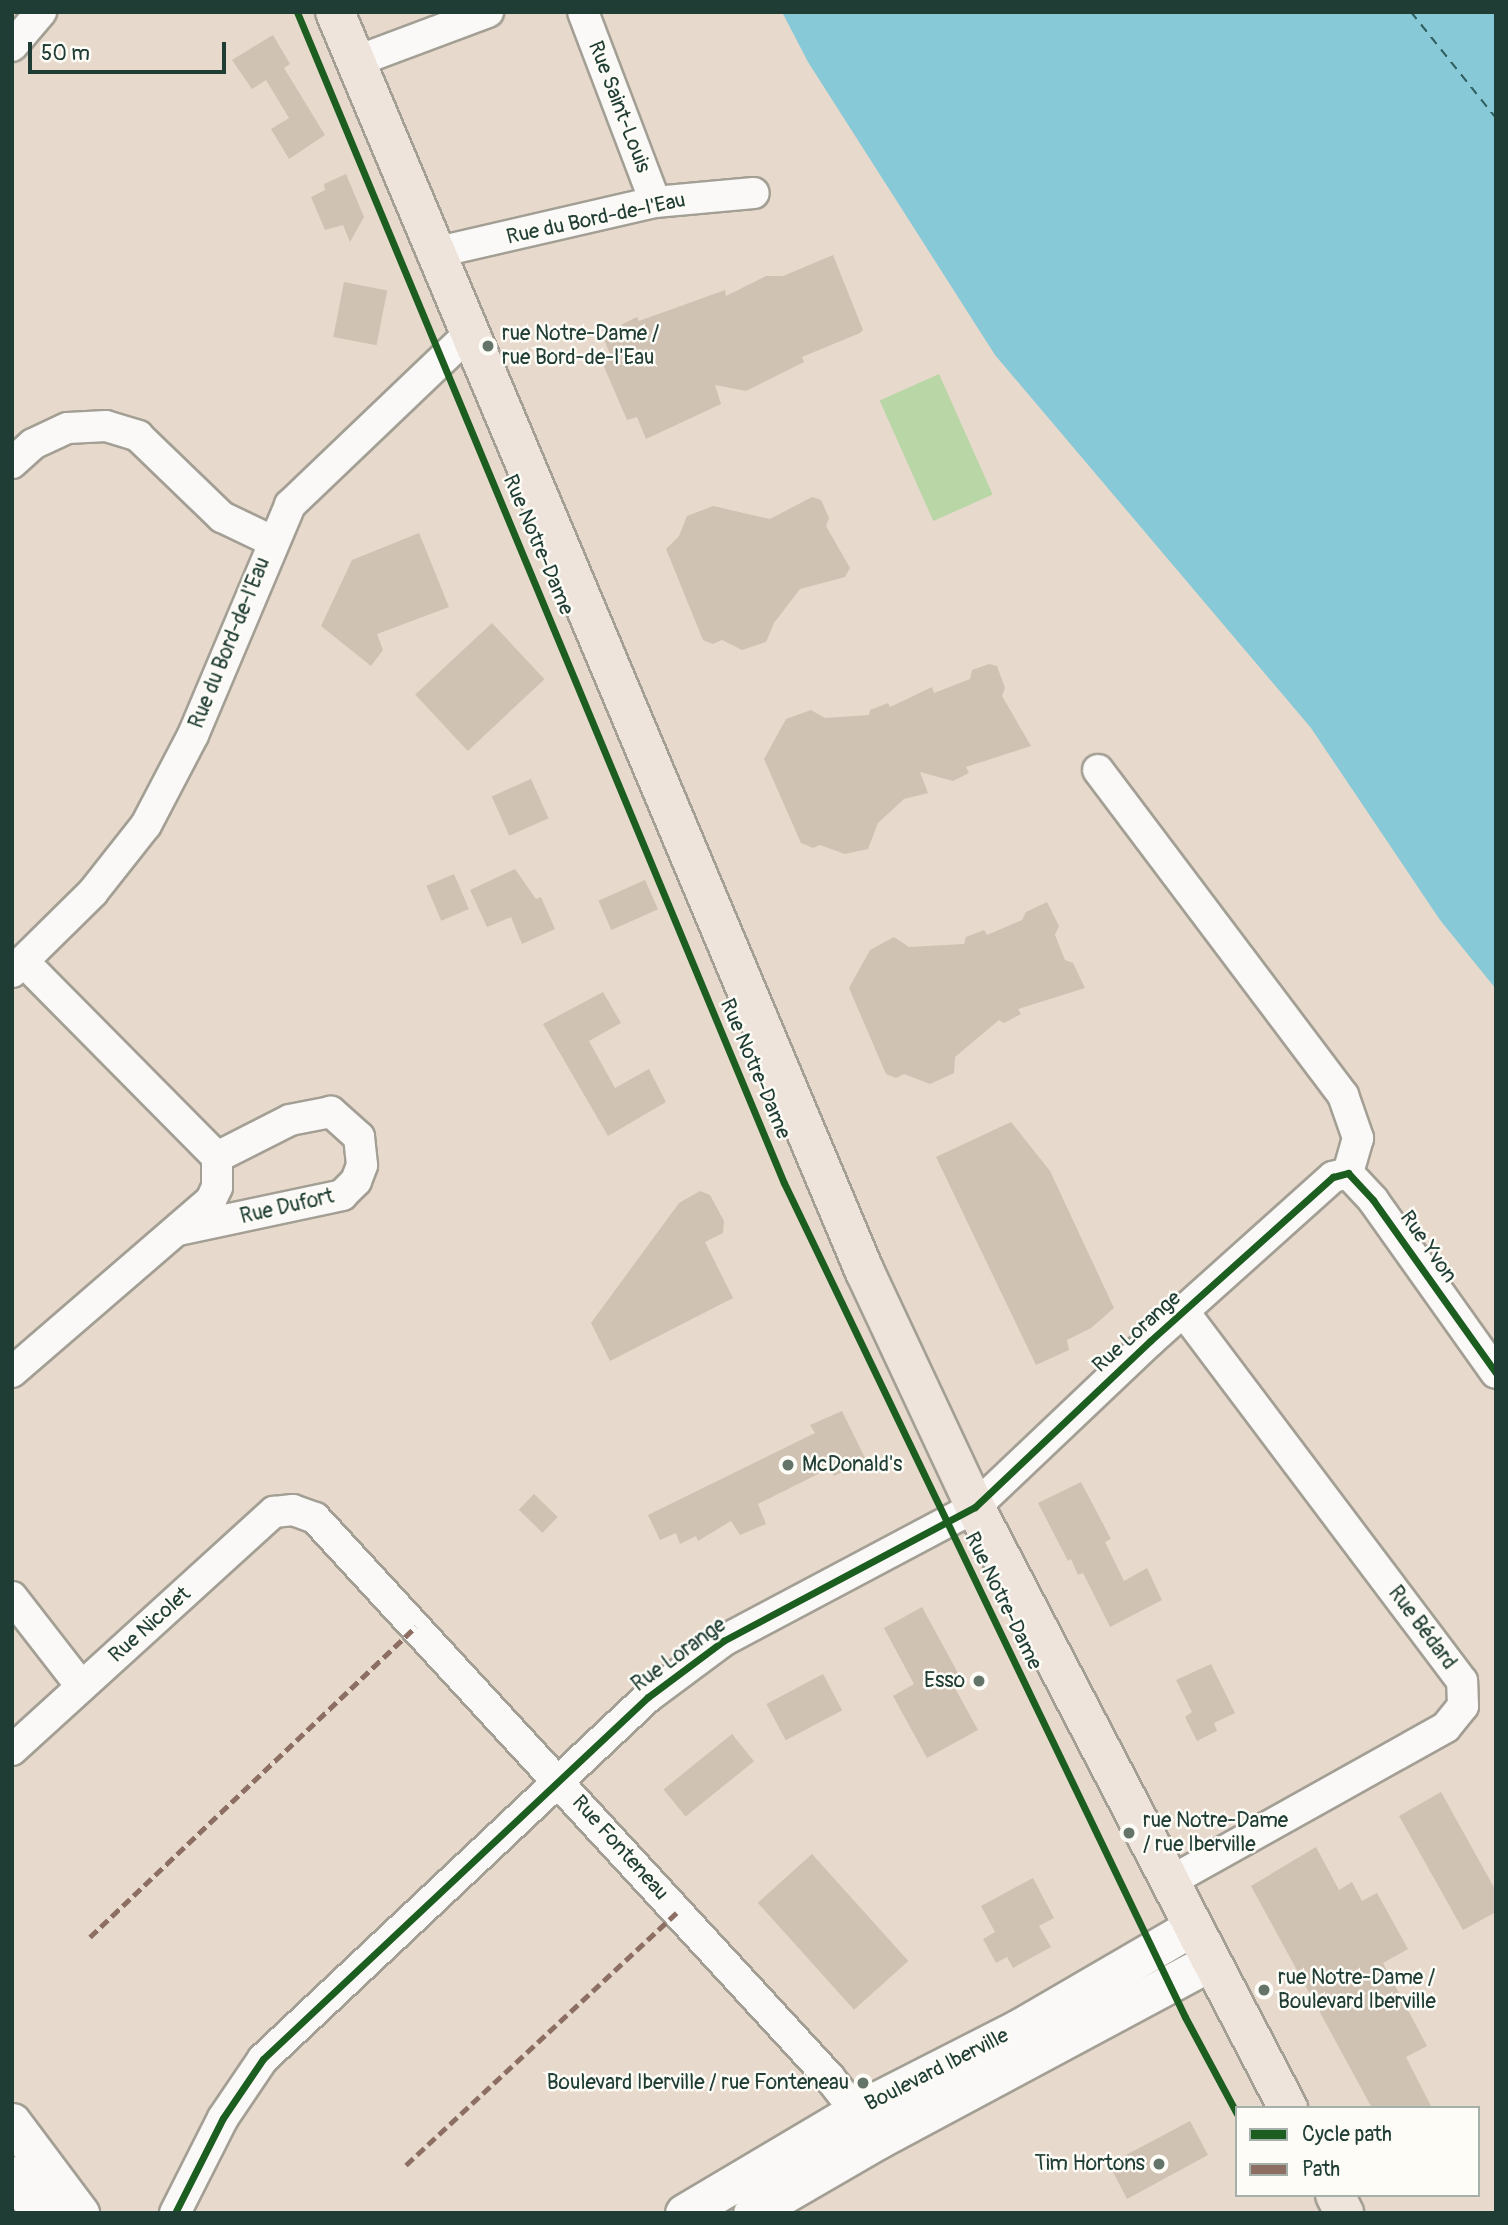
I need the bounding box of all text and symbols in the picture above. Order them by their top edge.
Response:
scale bar [32,28,229,72]
street label: Rue Saint-Louis [582,38,656,176]
text: 50 m [41,40,90,67]
street label: Rue du Bord-de-l'Eau [504,188,688,250]
place label: rue Notre-Dame / rue Bord-de-l'Eau [502,321,659,371]
marker: rue Notre-Dame / rue Bord-de-l'Eau [480,338,496,354]
street label: Rue Notre-Dame [497,471,579,619]
street label: Rue du Bord-de-l'Eau [184,554,276,732]
street label: Rue Notre-Dame [714,995,796,1143]
street label: Rue Dufort [238,1184,336,1230]
street label: Rue Yvon [1394,1206,1462,1288]
street label: Rue Lorange [1088,1286,1186,1378]
place label: McDonald's [802,1452,903,1478]
marker: McDonald's [780,1457,796,1473]
street label: Rue Notre-Dame [959,1528,1047,1674]
street label: Rue Bédard [1382,1581,1462,1675]
street label: Rue Nicolet [104,1582,196,1668]
street label: Rue Lorange [627,1612,731,1698]
place label: Esso [924,1668,965,1694]
marker: Esso [971,1673,987,1689]
street label: Rue Fonteneau [566,1790,674,1906]
place label: rue Notre-Dame / rue Iberville [1143,1808,1288,1858]
marker: rue Notre-Dame / rue Iberville [1121,1825,1137,1841]
place label: rue Notre-Dame / Boulevard Iberville [1278,1965,1436,2015]
marker: rue Notre-Dame / Boulevard Iberville [1256,1982,1272,1998]
street label: Boulevard Iberville [861,2023,1013,2117]
place label: Boulevard Iberville / rue Fonteneau [547,2070,849,2096]
marker: Boulevard Iberville / rue Fonteneau [855,2075,871,2091]
legend [1235,2106,1480,2197]
text: Cycle path [1302,2121,1392,2148]
place label: Tim Hortons [1034,2151,1145,2177]
marker: Tim Hortons [1151,2156,1167,2172]
text: Path [1302,2156,1340,2183]

